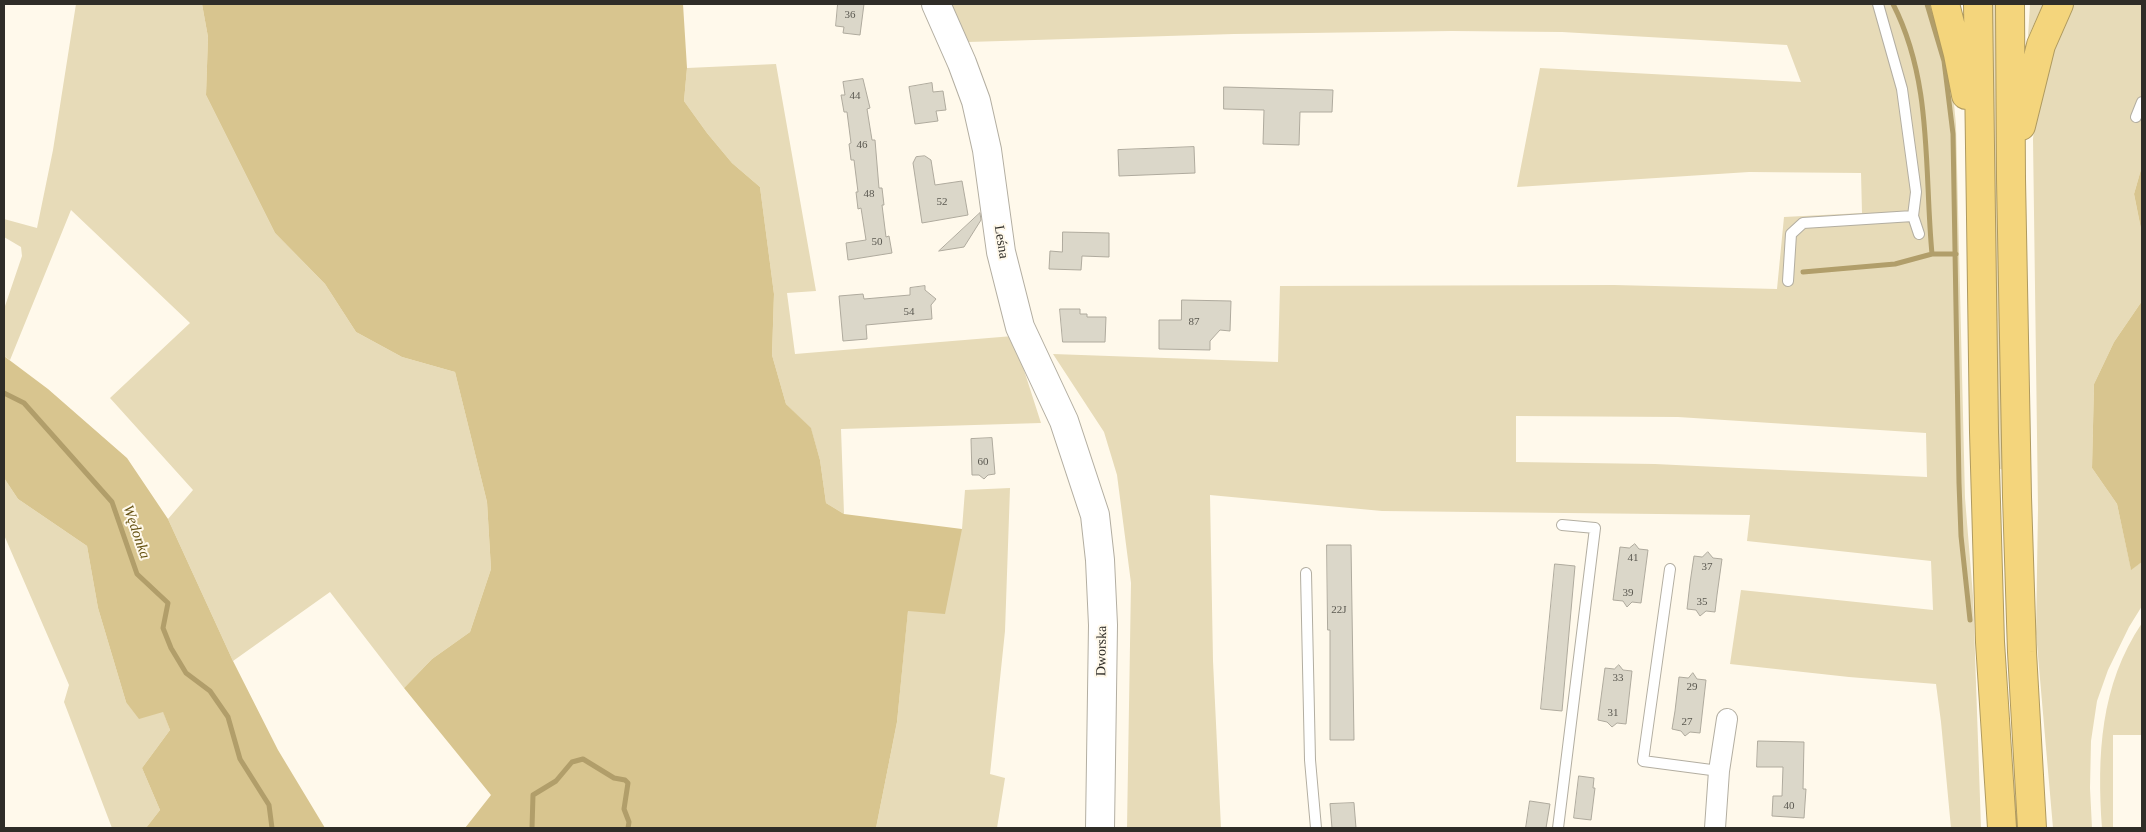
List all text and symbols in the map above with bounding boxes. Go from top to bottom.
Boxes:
house number: 36 [844,8,856,22]
house number: 44 [850,89,860,103]
house number: 46 [856,138,868,152]
house number: 48 [864,187,874,201]
house number: 52 [936,195,948,209]
street label: Leśna [990,224,1012,260]
house number: 50 [872,235,882,249]
house number: 54 [904,305,914,319]
house number: 87 [1188,315,1200,329]
house number: 60 [978,455,988,469]
water label: Wędonka [118,503,154,561]
house number: 41 [1628,551,1639,565]
house number: 37 [1701,560,1712,574]
house number: 39 [1622,586,1634,600]
house number: 35 [1696,595,1708,609]
house number: 22J [1331,603,1347,617]
street label: Dworska [1093,626,1111,676]
house number: 33 [1612,671,1624,685]
house number: 29 [1686,680,1698,694]
house number: 31 [1608,706,1619,720]
house number: 27 [1681,715,1692,729]
house number: 40 [1784,799,1795,813]

